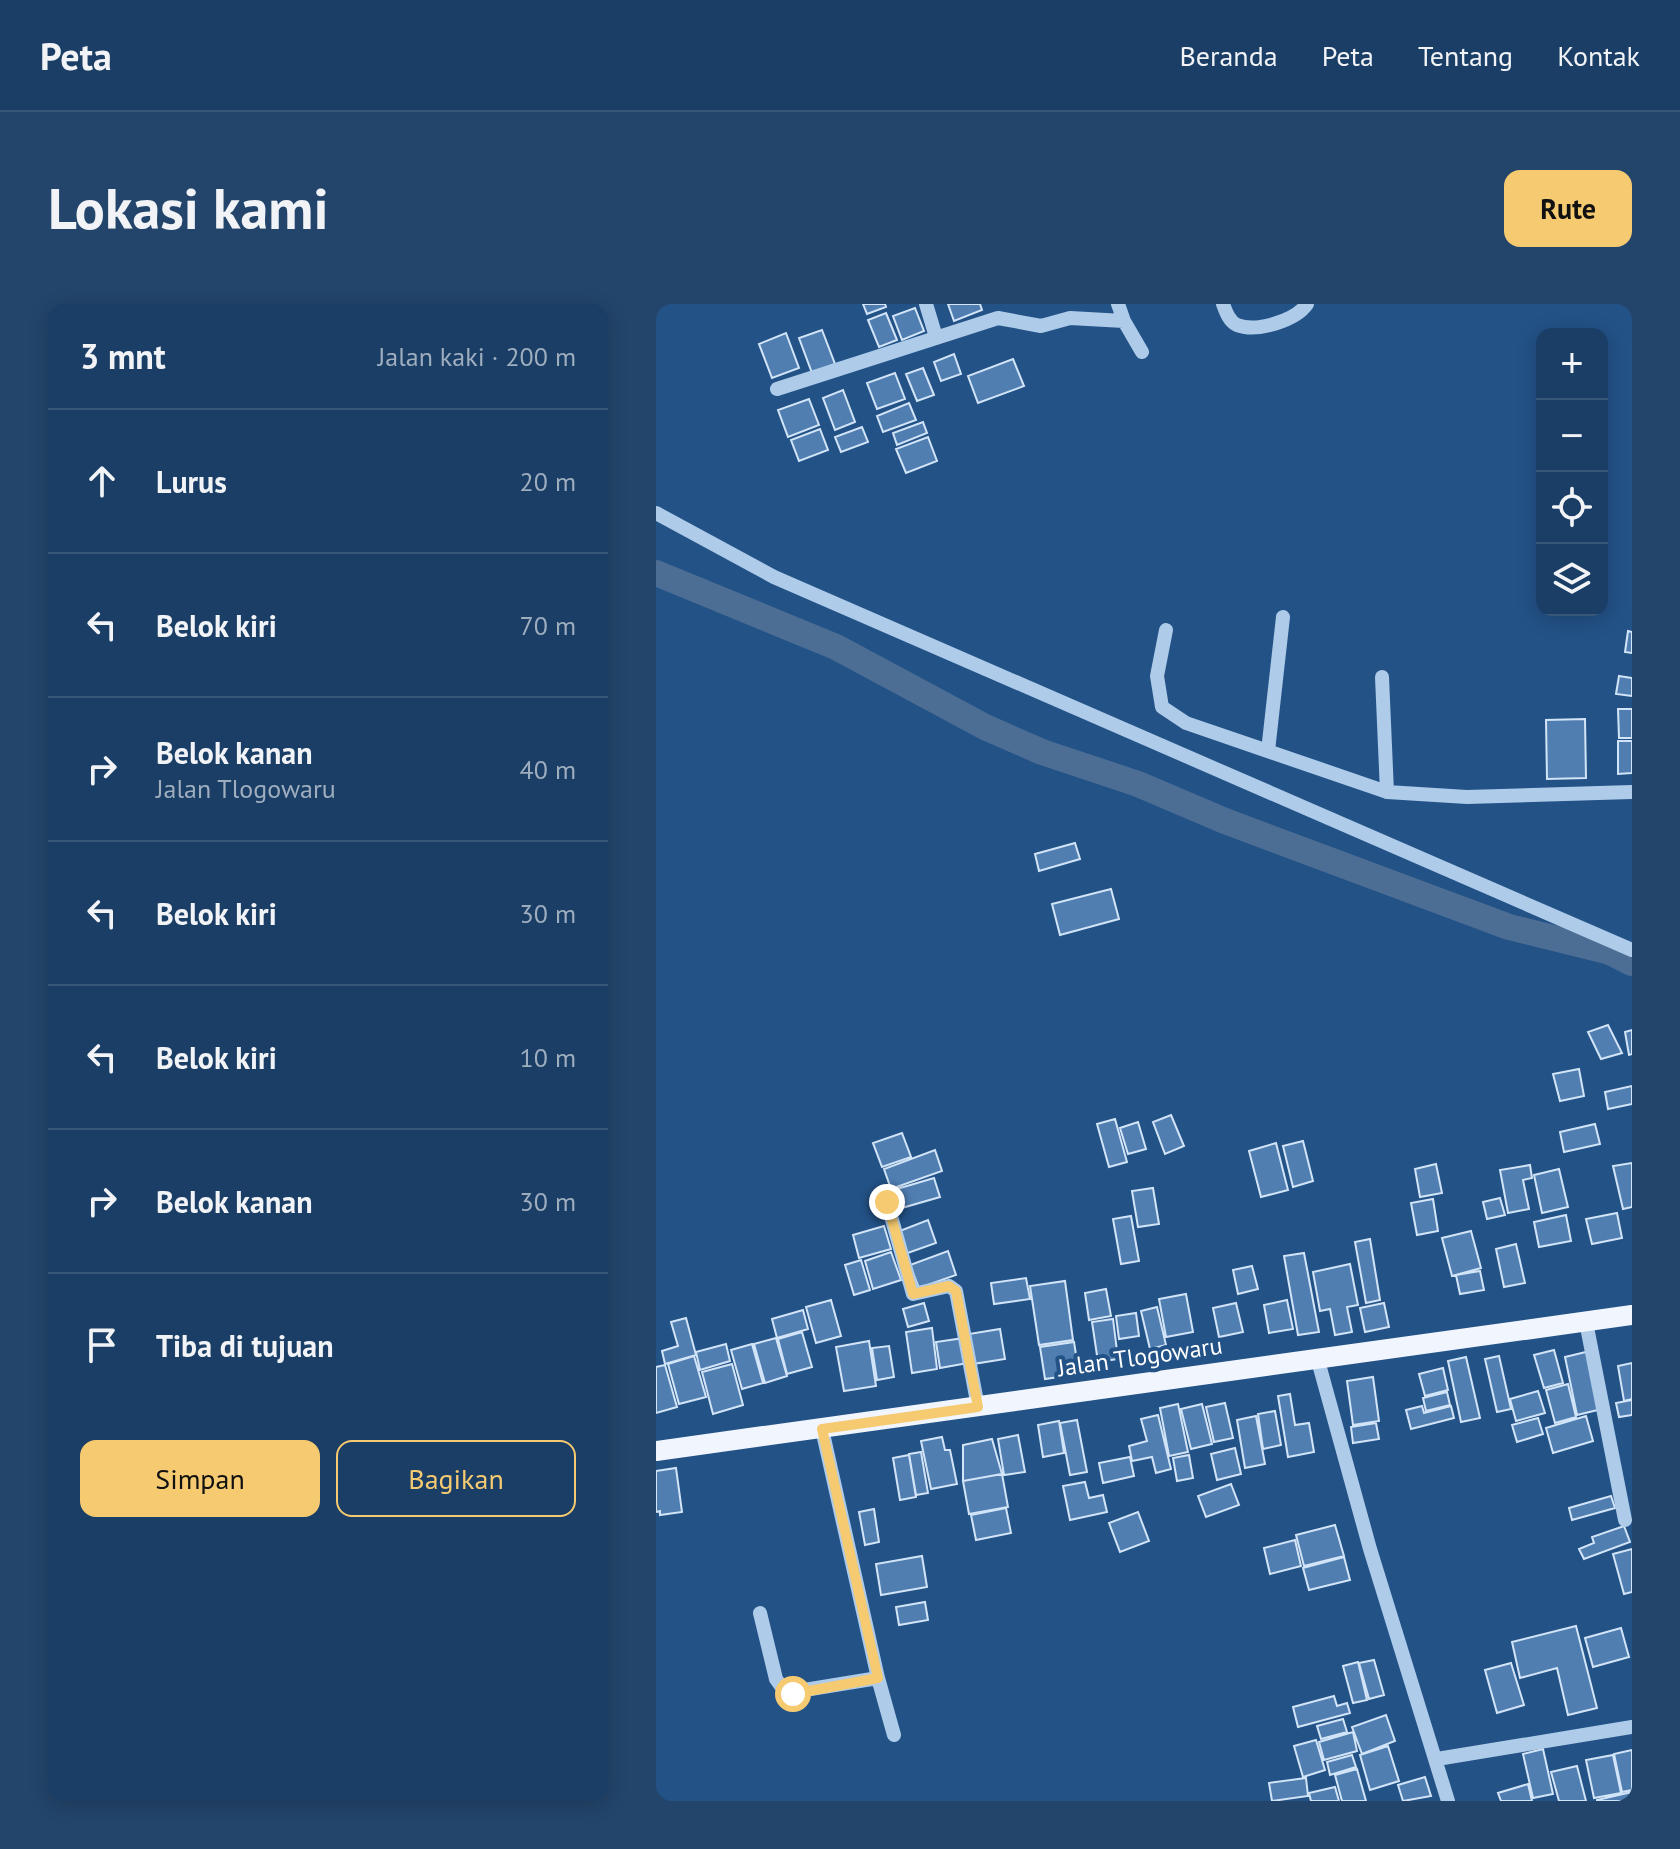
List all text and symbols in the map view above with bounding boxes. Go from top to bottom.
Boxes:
text: Peta [40,31,112,80]
text: Beranda [1179,37,1278,74]
text: Peta [1322,37,1374,74]
text: Tentang [1418,37,1513,74]
text: Kontak [1557,37,1640,74]
button: Rute [1504,170,1632,247]
text: Lokasi kami [48,172,328,244]
map controls [1536,328,1608,616]
button: + [1536,328,1608,400]
text: 3 mnt [80,334,166,378]
text: Jalan kaki · 200 m [378,340,576,373]
button: − [1536,400,1608,472]
icon: ahead [80,459,124,503]
text: Lurus [156,462,227,501]
text: 20 m [520,465,576,498]
button: locate [1536,472,1608,544]
button: layers [1536,544,1608,616]
icon: left [80,603,124,647]
text: Belok kiri [156,606,277,645]
text: 70 m [520,609,576,642]
text: Belok kanan [156,733,313,772]
icon: right [80,747,124,791]
text: 40 m [520,753,576,786]
text: Jalan Tlogowaru [156,772,336,805]
icon: left [80,891,124,935]
text: Belok kiri [156,894,277,933]
text: 30 m [520,897,576,930]
icon: left [80,1035,124,1079]
text: Belok kiri [156,1038,277,1077]
text: 10 m [520,1041,576,1074]
icon: right [80,1179,124,1223]
text: Belok kanan [156,1182,313,1221]
route end [869,1184,905,1220]
text: 30 m [520,1185,576,1218]
icon: arrive [80,1323,124,1367]
text: Tiba di tujuan [156,1326,334,1365]
street label: Jalan Tlogowaru [1055,1330,1224,1384]
button: Simpan [80,1440,320,1517]
button: Bagikan [336,1440,576,1517]
route start [775,1676,811,1712]

